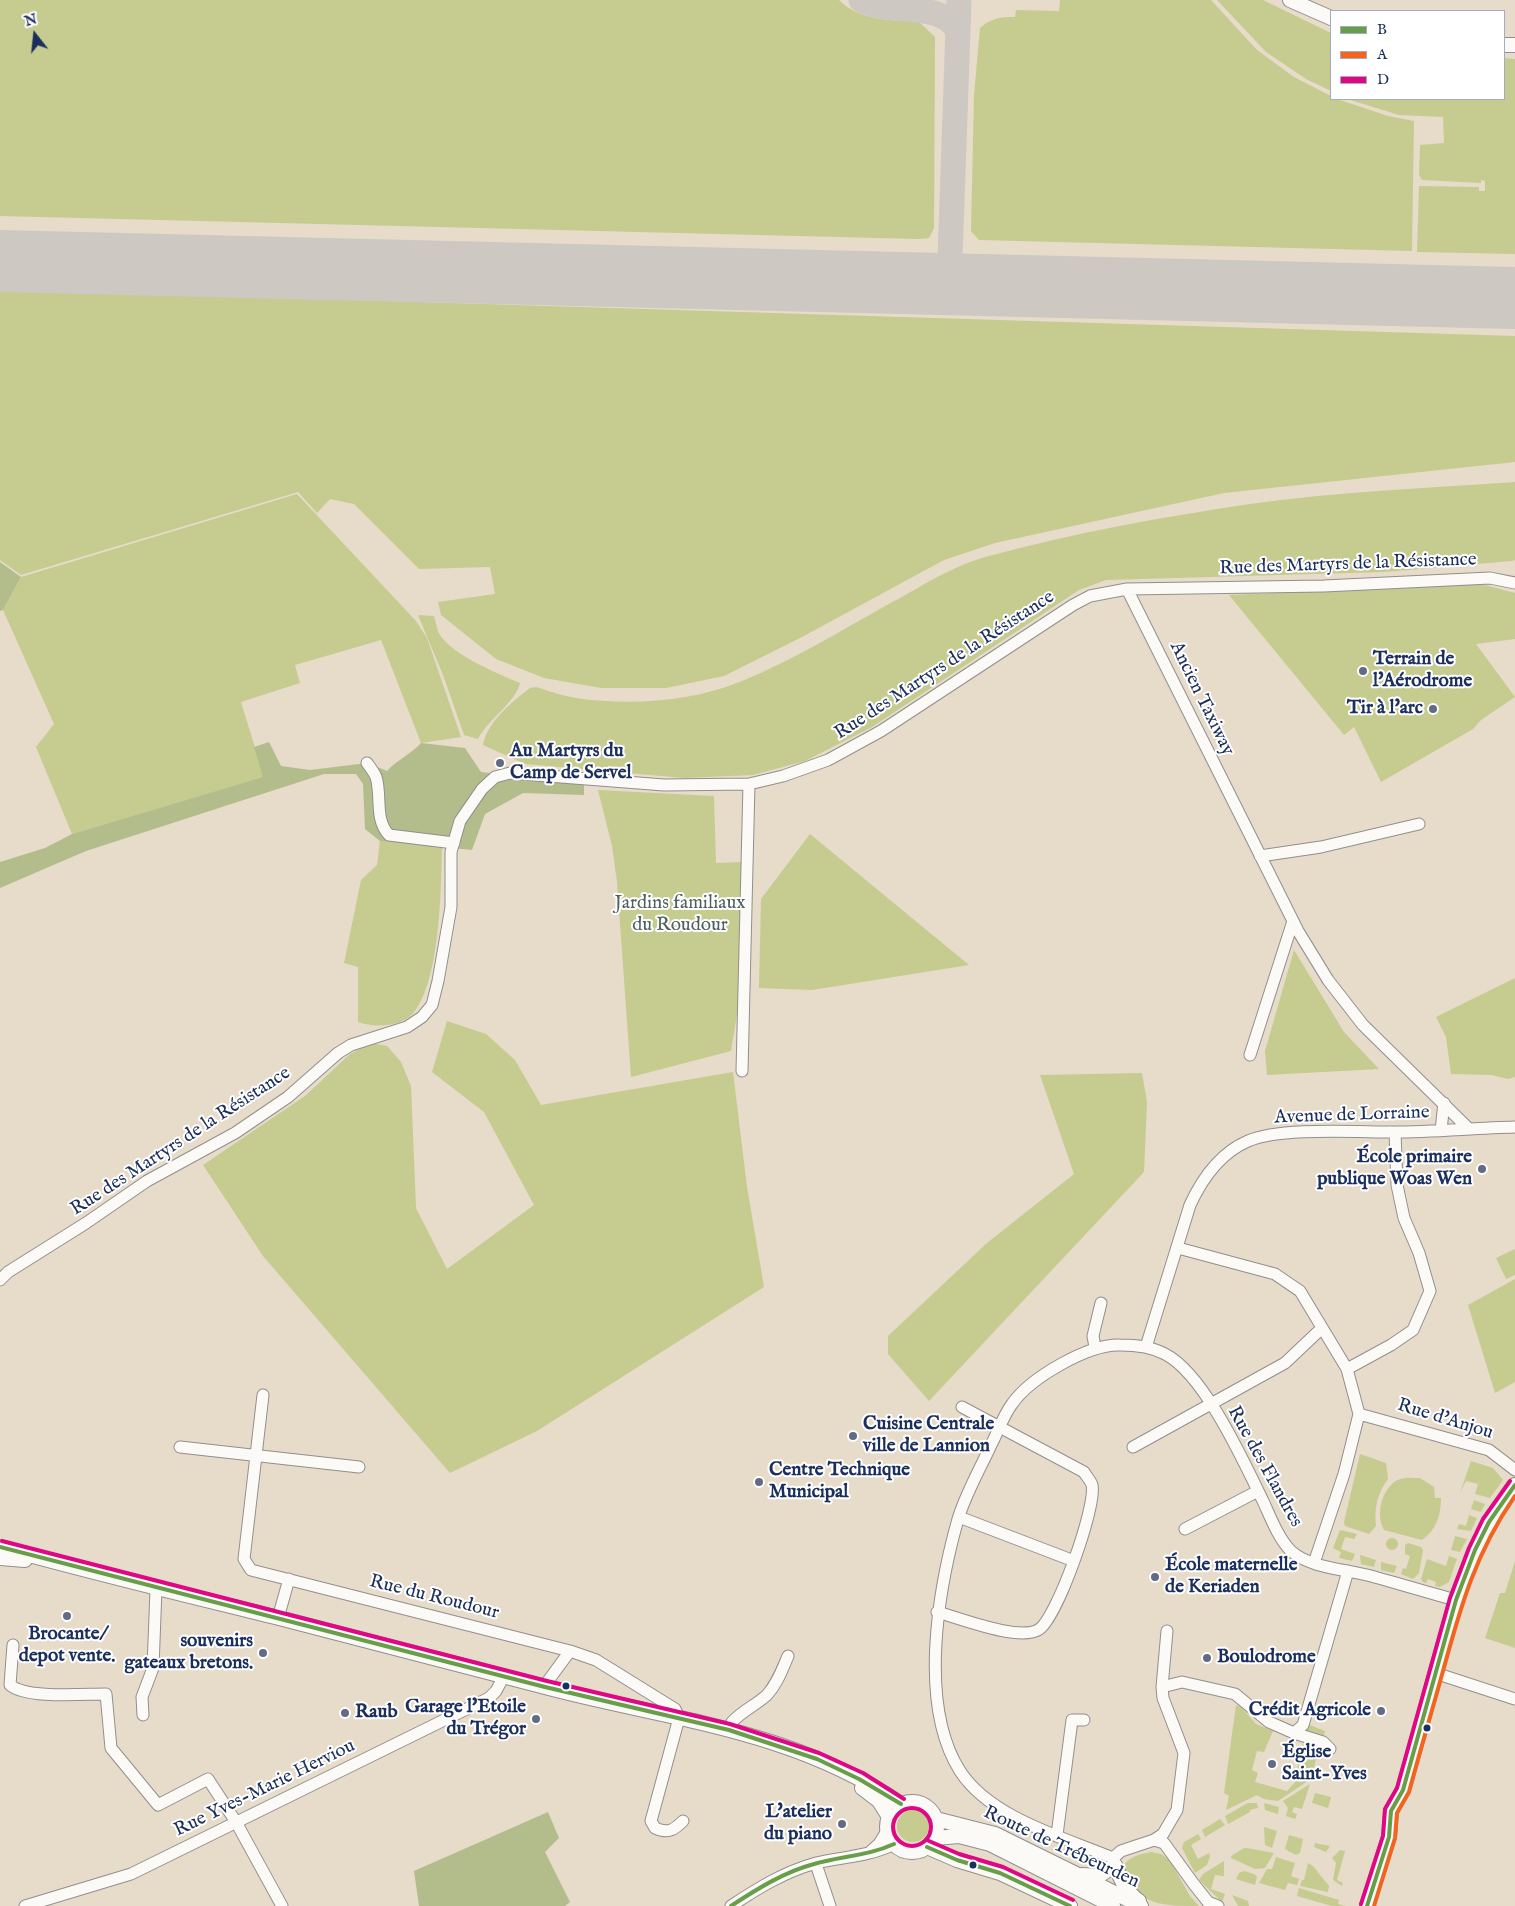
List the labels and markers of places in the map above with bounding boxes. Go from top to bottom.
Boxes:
place label: Terrain de l'Aérodrome [1373,649,1472,693]
marker: Terrain de l'Aérodrome [1357,665,1369,677]
place label: Tir à l'arc [1347,698,1423,720]
marker: Tir à l'arc [1427,703,1439,715]
place label: Au Martyrs du Camp de Servel [510,741,632,785]
marker: Au Martyrs du Camp de Servel [494,757,506,769]
place label: École primaire publique Woas Wen [1317,1147,1472,1191]
marker: École primaire publique Woas Wen [1476,1163,1488,1175]
place label: Cuisine Centrale ville de Lannion [863,1414,994,1458]
marker: Cuisine Centrale ville de Lannion [847,1430,859,1442]
place label: Centre Technique Municipal [769,1460,910,1504]
marker: Centre Technique Municipal [753,1476,765,1488]
place label: École maternelle de Keriaden [1165,1555,1297,1599]
marker: École maternelle de Keriaden [1149,1571,1161,1583]
marker: Brocante/ depot vente. [61,1610,73,1622]
place label: Brocante/ depot vente. [19,1624,115,1668]
place label: souvenirs gateaux bretons. [124,1631,253,1675]
marker: souvenirs gateaux bretons. [257,1647,269,1659]
place label: Boulodrome [1217,1647,1316,1669]
marker: Boulodrome [1201,1652,1213,1664]
unlabelled marker [561,1681,571,1691]
place label: Garage l'Etoile du Trégor [405,1697,526,1741]
place label: Crédit Agricole [1249,1700,1371,1722]
place label: Raub [355,1702,398,1724]
marker: Crédit Agricole [1375,1705,1387,1717]
marker: Raub [339,1707,351,1719]
marker: Garage l'Etoile du Trégor [530,1713,542,1725]
unlabelled marker [1422,1723,1432,1733]
place label: Église Saint-Yves [1282,1742,1367,1786]
marker: Église Saint-Yves [1266,1758,1278,1770]
place label: L'atelier du piano [764,1802,832,1846]
marker: L'atelier du piano [836,1818,848,1830]
unlabelled marker [968,1860,978,1870]

